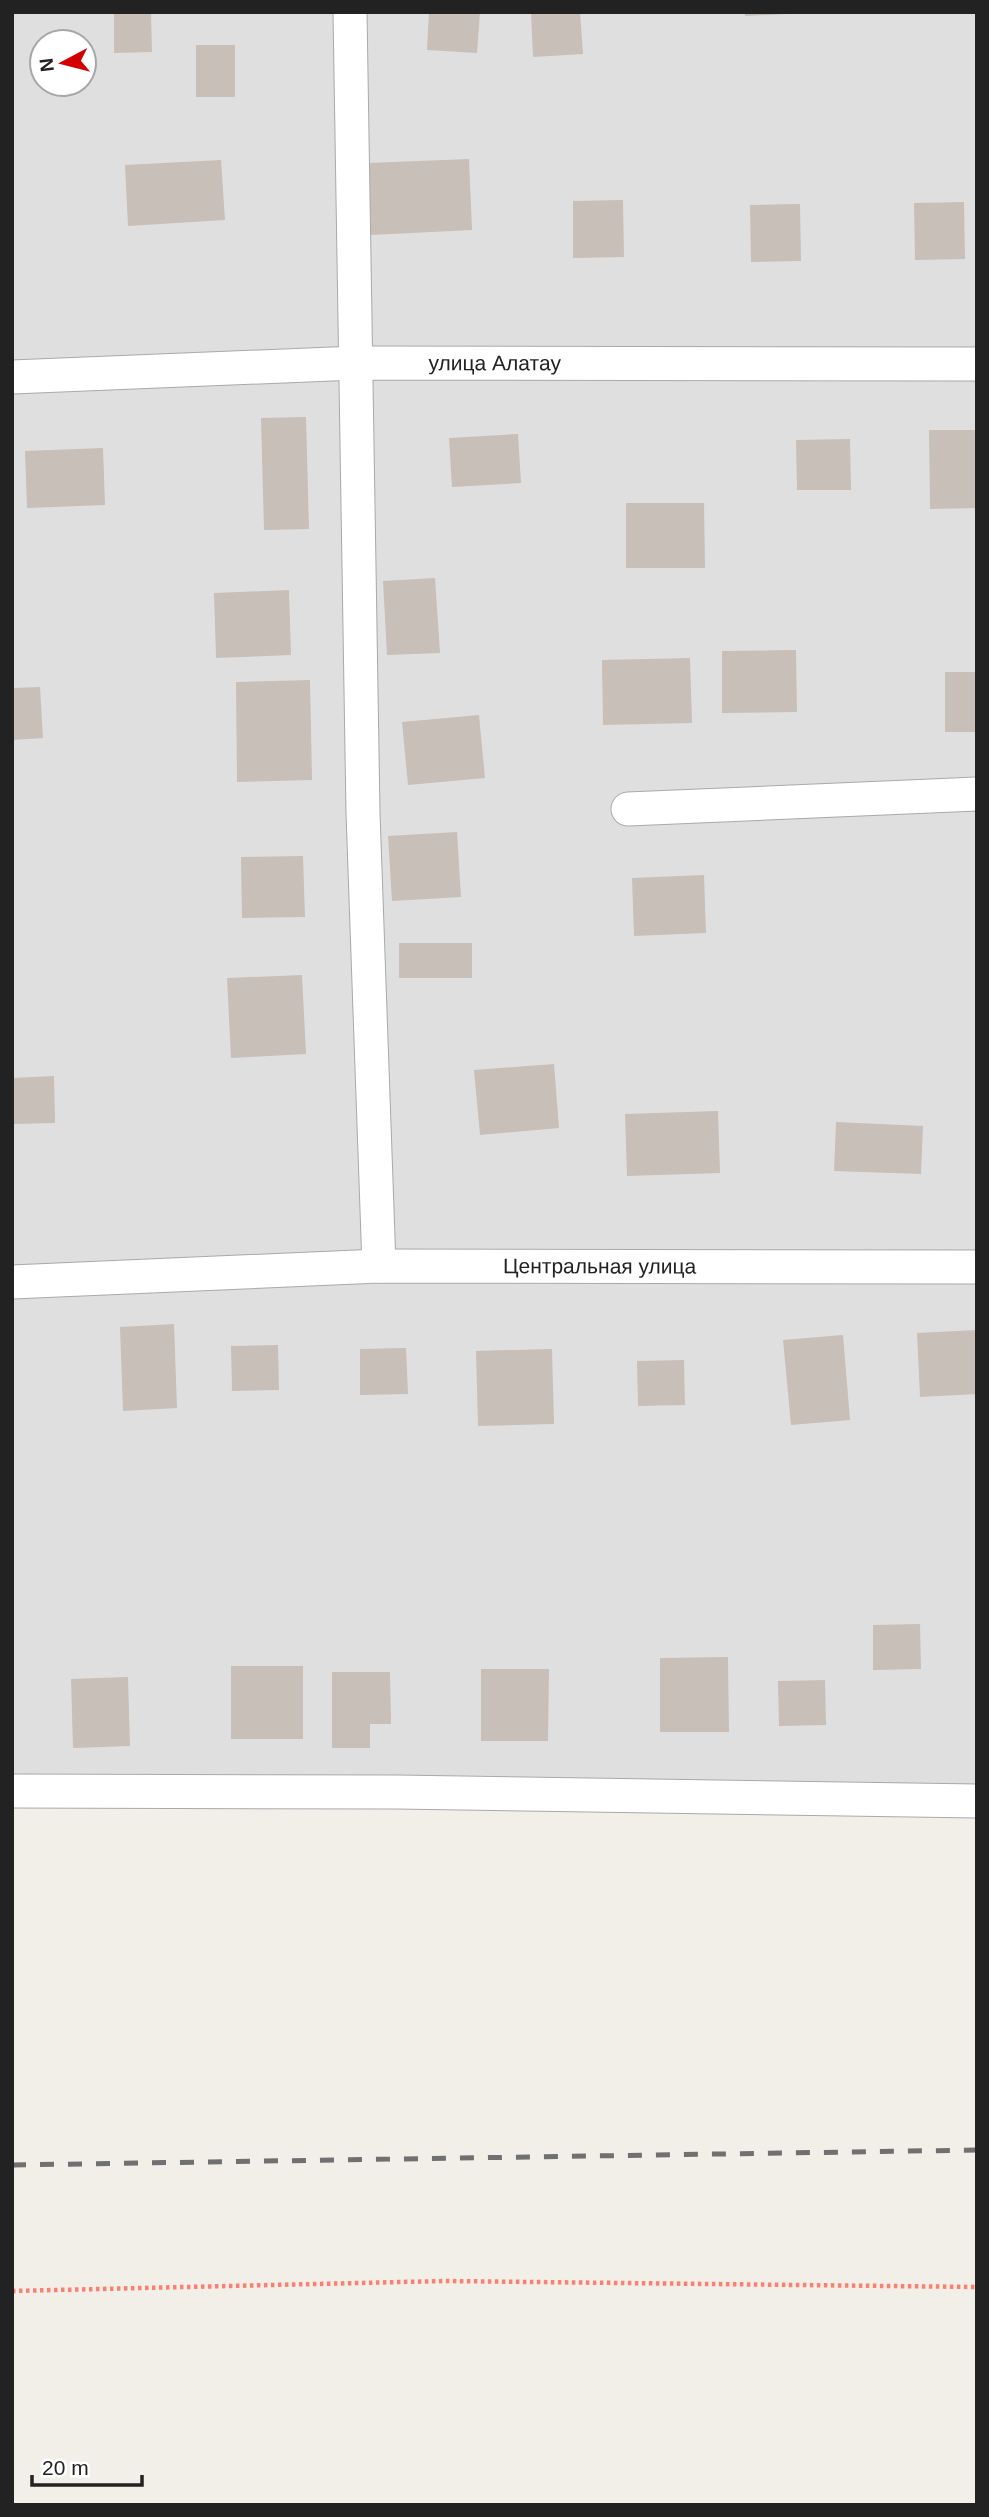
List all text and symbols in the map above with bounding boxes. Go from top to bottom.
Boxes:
north arrow [28,28,98,98]
text: N [35,57,58,73]
street label: улица Алатау [428,351,561,374]
street label: Центральная улица [503,1254,697,1278]
scale bar [32,2444,142,2488]
text: 20 m [42,2456,89,2479]

